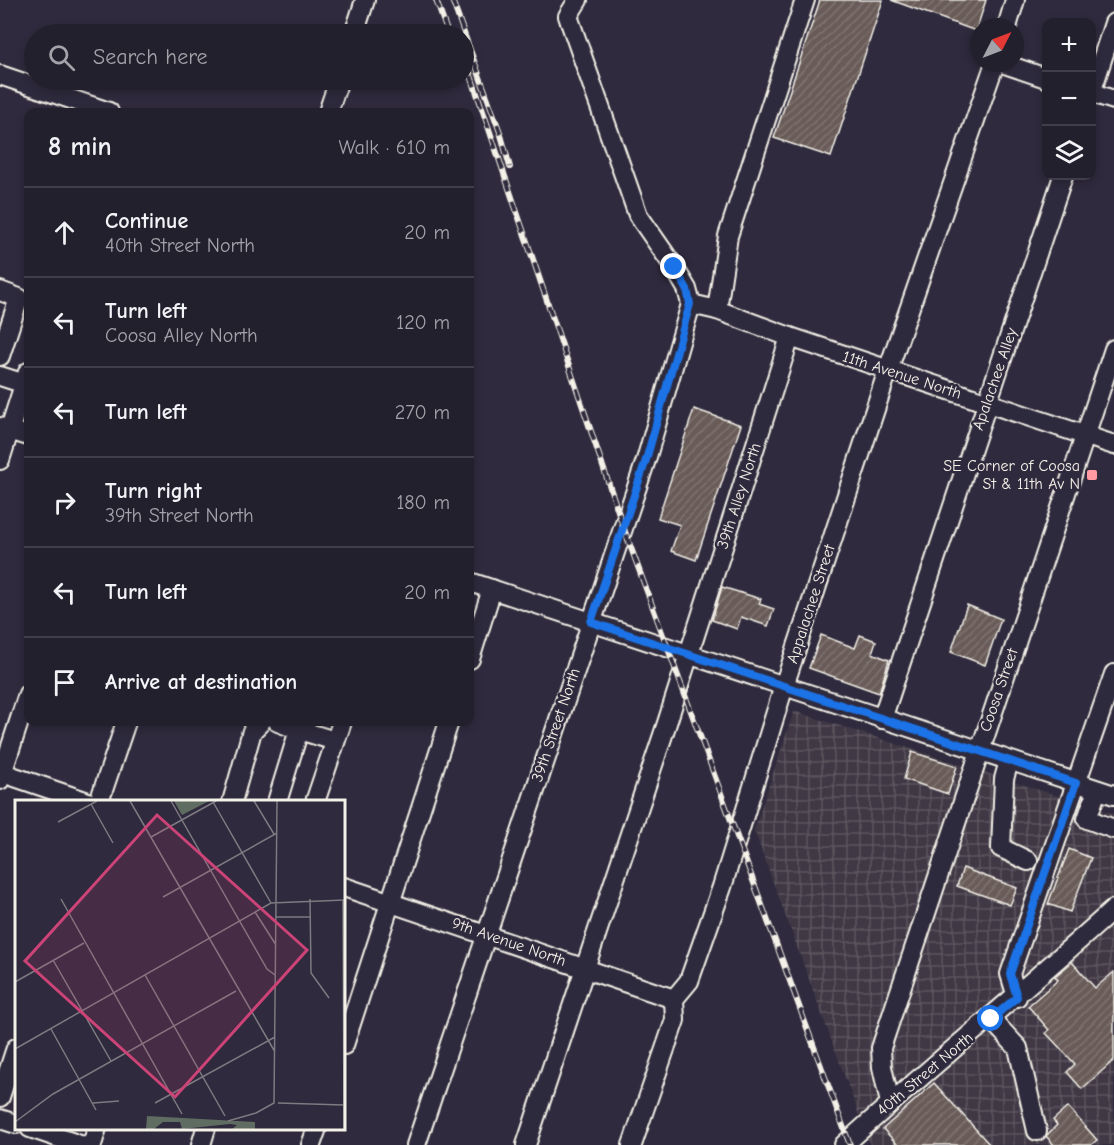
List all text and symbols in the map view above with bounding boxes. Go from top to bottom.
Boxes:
north arrow [970,18,1024,72]
map controls [1042,18,1096,180]
button: + [1042,18,1096,72]
search box [24,24,474,90]
icon: search [45,41,78,74]
text: Search here [93,44,208,70]
button: − [1042,72,1096,126]
button: layers [1042,126,1096,180]
text: 8 min [48,132,112,162]
text: Walk · 610 m [339,136,450,159]
text: Continue [105,208,188,234]
icon: ahead [48,216,81,249]
text: 20 m [404,221,450,244]
text: 40th Street North [105,234,255,257]
route end [660,253,686,279]
text: Turn left [105,298,187,324]
icon: left [48,306,81,339]
text: 120 m [396,311,450,334]
text: Coosa Alley North [105,324,258,347]
street label: Apalachee Alley [969,325,1021,432]
street label: 11th Avenue North [840,347,964,403]
icon: left [48,396,81,429]
text: Turn left [105,399,187,425]
text: 270 m [395,401,450,424]
street label: 39th Alley North [713,441,765,551]
place label: SE Corner of Coosa St & 11th Av N [943,457,1080,493]
marker: SE Corner of Coosa St & 11th Av N [1085,468,1099,482]
text: Turn right [105,478,202,504]
icon: right [48,486,81,519]
text: 180 m [396,491,450,514]
text: 39th Street North [105,504,254,527]
street label: Appalachee Street [783,542,839,666]
icon: left [48,576,81,609]
text: Turn left [105,579,187,605]
text: 20 m [404,581,450,604]
street label: Coosa Street [976,646,1022,734]
icon: arrive [48,666,81,699]
street label: 39th Street North [528,666,584,784]
text: Arrive at destination [105,669,297,695]
inset map [15,800,345,1130]
street label: 9th Avenue North [450,914,568,970]
route start [977,1005,1003,1031]
street label: 40th Street North [873,1029,977,1119]

